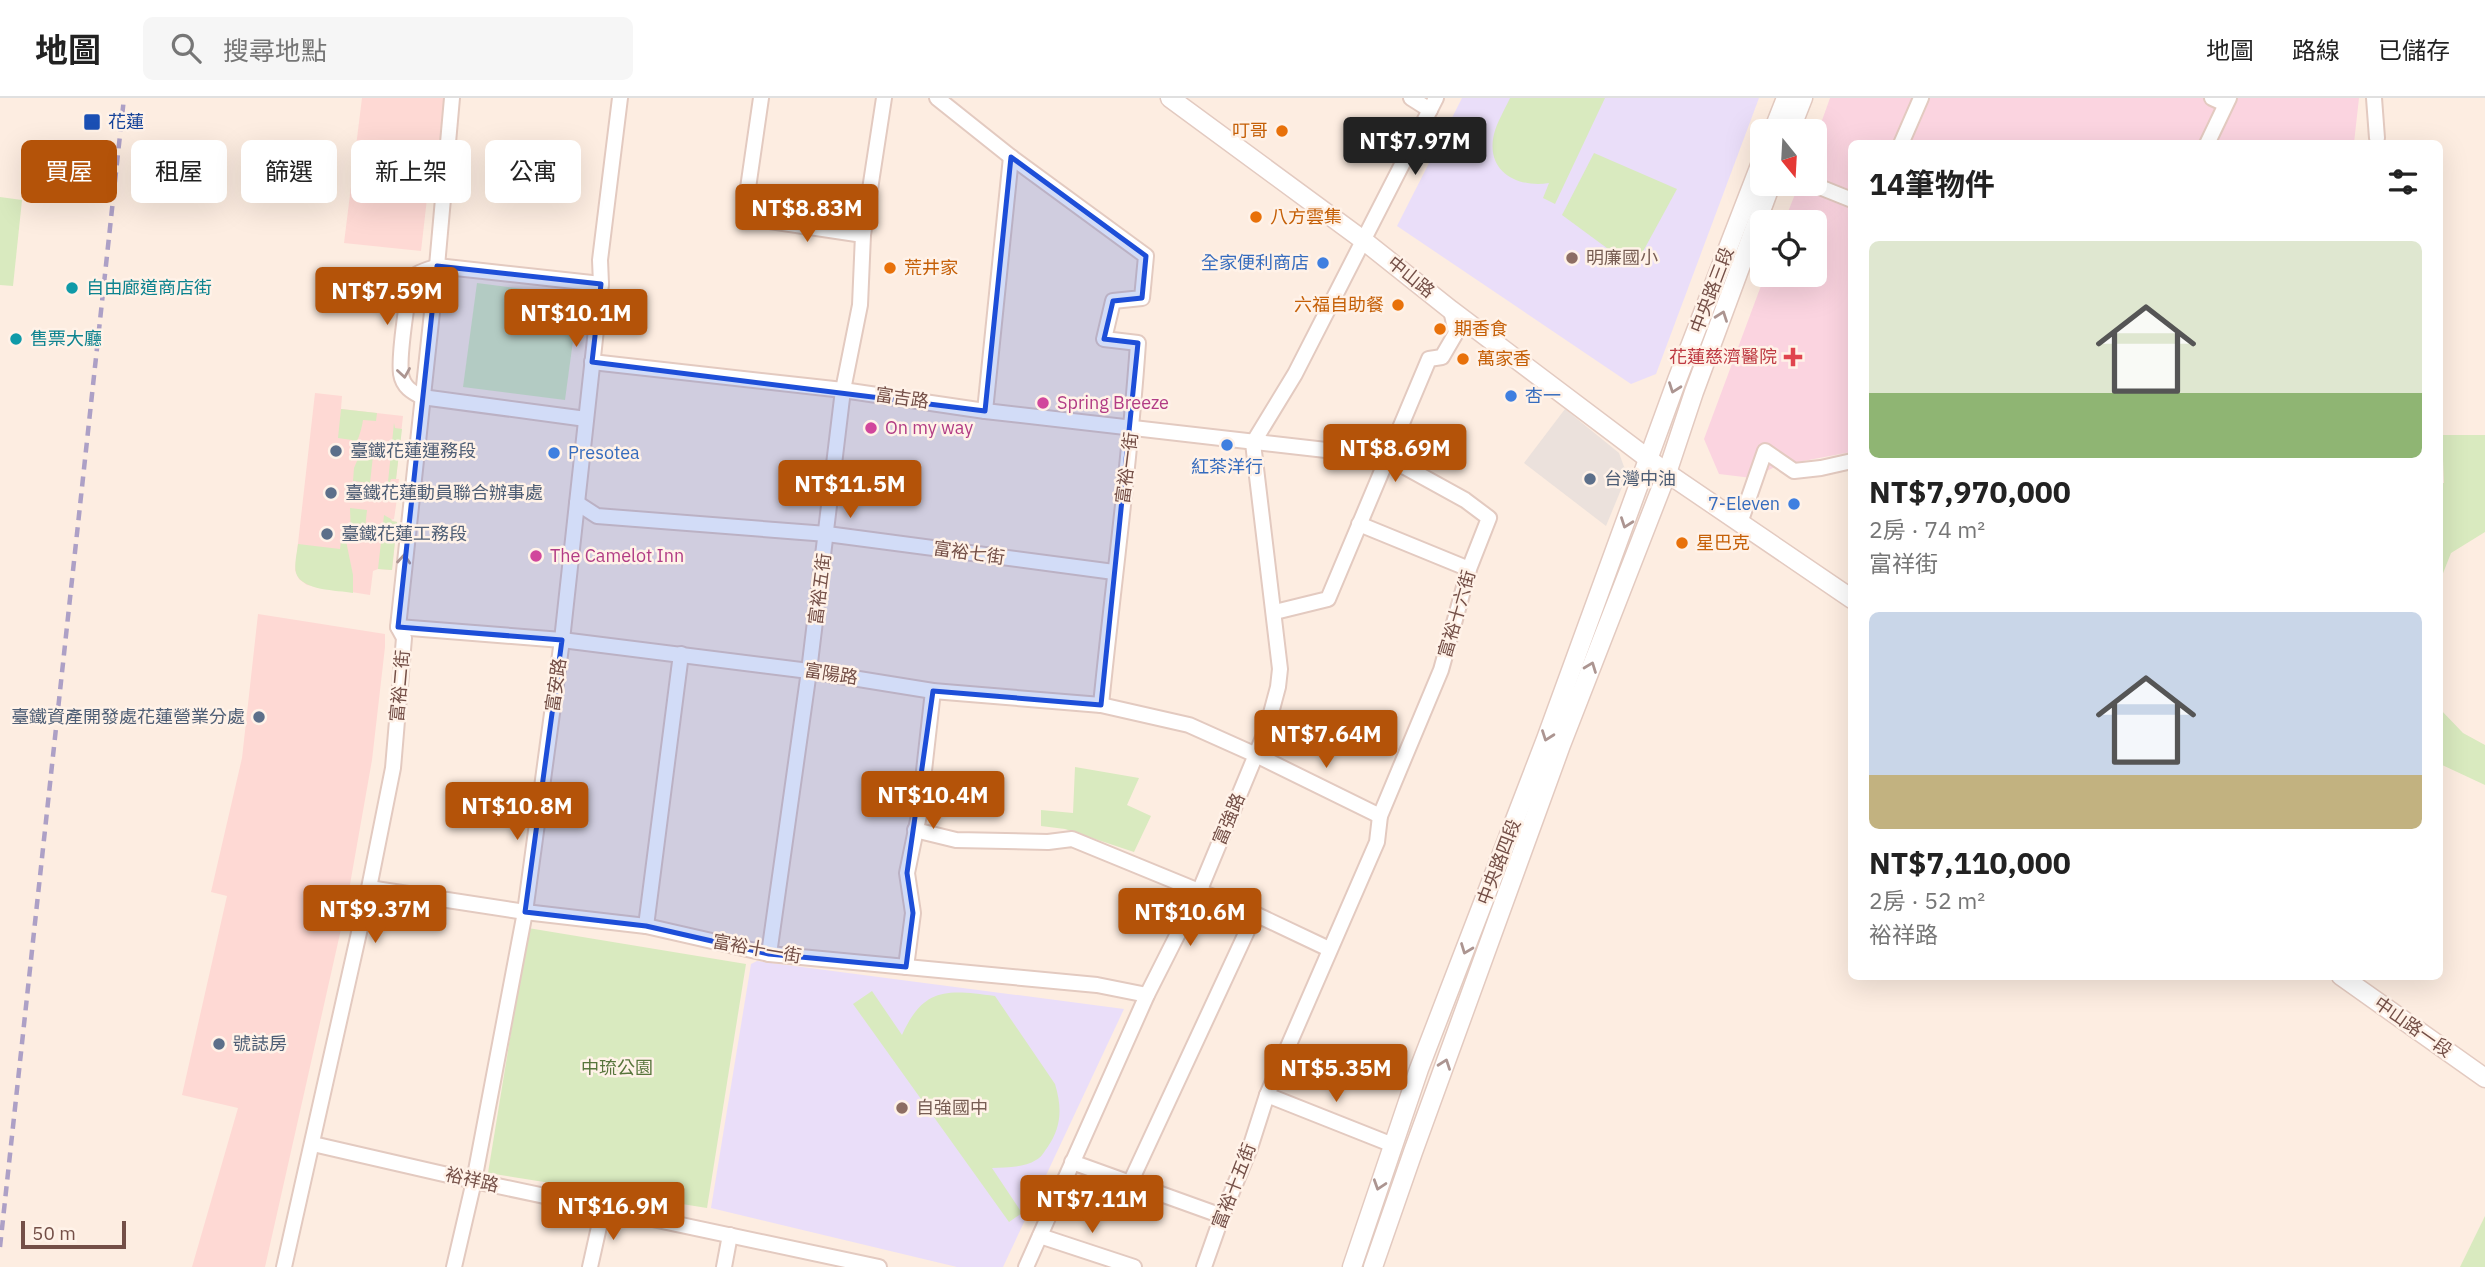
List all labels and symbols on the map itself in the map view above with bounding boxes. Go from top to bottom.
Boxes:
place label: 花蓮 [108,110,144,133]
marker: 花蓮 [82,112,102,132]
pin: NT$7.97M [1343,118,1487,177]
place label: 叮哥 [1232,119,1268,142]
north arrow [1750,119,1827,196]
marker: 叮哥 [1274,123,1290,139]
pin: NT$8.83M [735,184,879,244]
place label: 八方雲集 [1270,205,1342,228]
marker: 八方雲集 [1248,209,1264,225]
street label: 中央路三段 [1685,244,1738,336]
place label: 明廉國小 [1586,246,1658,269]
marker: 明廉國小 [1564,250,1580,266]
place label: 全家便利商店 [1201,251,1309,274]
street label: 中山路 [1383,251,1440,303]
marker: 全家便利商店 [1315,255,1331,271]
place label: 荒井家 [904,256,958,279]
marker: 荒井家 [882,260,898,276]
pin: NT$7.59M [315,268,459,327]
place label: 自由廊道商店街 [86,276,212,299]
marker: 自由廊道商店街 [64,280,80,296]
pin: NT$10.1M [504,289,648,349]
place label: 六福自助餐 [1294,293,1384,316]
marker: 六福自助餐 [1390,297,1406,313]
one-way arrow [1714,310,1728,322]
place label: 期香食 [1454,317,1508,340]
marker: 期香食 [1432,321,1448,337]
place label: 售票大廳 [30,327,102,350]
marker: 售票大廳 [8,331,24,347]
place label: 花蓮慈濟醫院 [1669,345,1777,368]
place label: 萬家香 [1477,347,1531,370]
marker: 花蓮慈濟醫院 [1783,347,1803,367]
marker: 萬家香 [1455,351,1471,367]
one-way arrow [396,367,411,379]
one-way arrow [1668,381,1682,394]
street label: 富吉路 [874,382,930,413]
place label: 杏一 [1525,384,1561,407]
marker: 杏一 [1503,388,1519,404]
place label: Spring Breeze [1057,391,1169,414]
marker: Spring Breeze [1035,395,1051,411]
place label: On my way [885,416,973,439]
marker: On my way [863,420,879,436]
pin: NT$8.69M [1323,424,1467,484]
street label: 富裕一街 [1111,431,1142,505]
marker: 紅茶洋行 [1219,437,1235,453]
place label: 臺鐵花蓮運務段 [350,439,476,462]
place label: Presotea [568,441,640,464]
marker: 臺鐵花蓮運務段 [328,443,344,459]
marker: Presotea [546,445,562,461]
place label: 紅茶洋行 [1191,455,1263,478]
pin: NT$11.5M [778,460,922,520]
place label: 台灣中油 [1604,467,1676,490]
marker: 台灣中油 [1582,471,1598,487]
place label: 臺鐵花蓮動員聯合辦事處 [345,481,543,504]
marker: 臺鐵花蓮動員聯合辦事處 [323,485,339,501]
place label: 7-Eleven [1708,492,1780,515]
marker: 7-Eleven [1786,496,1802,512]
one-way arrow [1620,516,1634,528]
place label: 臺鐵花蓮工務段 [341,522,467,545]
marker: 臺鐵花蓮工務段 [319,526,335,542]
place label: 星巴克 [1696,531,1750,554]
marker: 星巴克 [1674,535,1690,551]
street label: 富裕七街 [932,536,1006,569]
place label: The Camelot Inn [550,544,684,567]
marker: The Camelot Inn [528,548,544,564]
street label: 富裕五街 [804,552,835,626]
one-way arrow [396,553,411,564]
street label: 富裕十六街 [1433,567,1480,660]
street label: 富裕二街 [385,649,414,723]
street label: 富安路 [540,657,571,713]
street label: 富陽路 [803,658,860,689]
one-way arrow [1583,661,1597,673]
place label: 臺鐵資產開發處花蓮營業分處 [11,705,245,728]
marker: 臺鐵資產開發處花蓮營業分處 [251,709,267,725]
pin: NT$7.64M [1254,710,1398,770]
one-way arrow [1542,730,1556,742]
pin: NT$10.4M [861,772,1005,831]
pin: NT$10.8M [445,782,589,842]
street label: 富強路 [1207,789,1250,848]
street label: 中央路四段 [1472,816,1525,908]
pin: NT$9.37M [303,886,447,945]
pin: NT$10.6M [1118,888,1262,948]
street label: 富裕十一街 [711,929,803,968]
one-way arrow [1460,942,1474,954]
street label: 中山路一段 [2370,991,2457,1062]
place label: 號誌房 [233,1032,287,1055]
marker: 號誌房 [211,1036,227,1052]
pin: NT$5.35M [1264,1044,1408,1104]
park label: 中琉公園 [581,1056,653,1079]
one-way arrow [1437,1058,1451,1071]
place label: 自強國中 [916,1096,988,1119]
marker: 自強國中 [894,1100,910,1116]
street label: 富裕十五街 [1207,1140,1260,1232]
street label: 裕祥路 [443,1162,501,1197]
pin: NT$7.11M [1020,1176,1164,1235]
one-way arrow [1373,1179,1387,1191]
pin: NT$16.9M [541,1182,685,1242]
scale bar [21,1218,126,1250]

